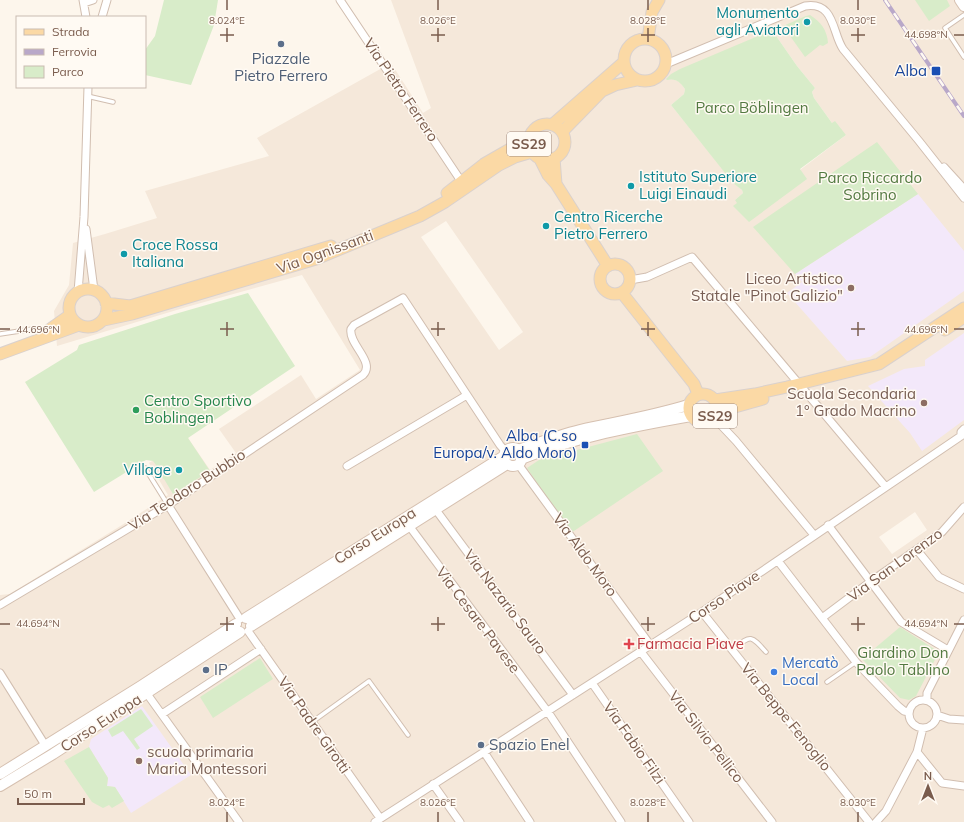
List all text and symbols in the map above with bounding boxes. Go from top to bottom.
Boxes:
place label: Monumento agli Aviatori [716,3,799,39]
text: 8.024°E [209,14,245,27]
text: 8.026°E [420,14,456,27]
text: 8.028°E [630,14,666,27]
text: 8.030°E [840,14,876,27]
legend [16,16,146,88]
marker: Monumento agli Aviatori [802,17,812,27]
text: Strada [52,24,90,39]
text: 44.698°N [904,28,948,41]
street label: Via Pietro Ferrero [360,34,443,145]
marker: Piazzale Pietro Ferrero [276,39,286,49]
text: Ferrovia [52,44,97,59]
place label: Piazzale Pietro Ferrero [234,49,328,85]
place label: Alba [894,61,927,80]
text: Parco [52,64,84,79]
marker: Alba [930,65,942,77]
park label: Parco Böblingen [695,98,809,117]
road number: SS29 [507,132,551,156]
place label: Istituto Superiore Luigi Einaudi [639,167,757,203]
park label: Parco Riccardo Sobrino [818,168,922,204]
marker: Istituto Superiore Luigi Einaudi [626,181,636,191]
place label: Centro Ricerche Pietro Ferrero [554,207,663,243]
marker: Centro Ricerche Pietro Ferrero [541,221,551,231]
street label: Via Ognissanti [274,225,376,278]
place label: Croce Rossa Italiana [132,235,218,271]
marker: Croce Rossa Italiana [119,249,129,259]
place label: Liceo Artistico Statale "Pinot Galizio" [691,269,843,305]
marker: Liceo Artistico Statale "Pinot Galizio" [846,283,856,293]
text: 44.696°N [16,323,60,336]
text: 44.696°N [904,323,948,336]
place label: Scuola Secondaria 1° Grado Macrino [787,384,916,420]
place label: Centro Sportivo Boblingen [144,391,252,427]
marker: Scuola Secondaria 1° Grado Macrino [919,398,929,408]
road number: SS29 [693,404,737,428]
marker: Centro Sportivo Boblingen [131,405,141,415]
place label: Alba (C.so Europa/v. Aldo Moro) [433,426,577,462]
marker: Alba (C.so Europa/v. Aldo Moro) [580,440,590,450]
street label: Via Teodoro Bubbio [125,445,249,535]
place label: Village [124,460,171,479]
marker: Village [174,465,184,475]
street label: Corso Europa [330,503,419,568]
street label: Via Aldo Moro [549,509,622,600]
street label: Via San Lorenzo [843,524,946,606]
street label: Via Nazario Sauro [460,546,551,658]
street label: Via Cesare Pavese [432,563,525,677]
street label: Corso Piave [684,566,763,627]
text: 44.694°N [16,617,60,630]
text: 44.694°N [904,617,948,630]
place label: Farmacia Piave [637,634,744,653]
marker: Farmacia Piave [624,639,634,649]
park label: Giardino Don Paolo Tablino [856,643,950,679]
place label: Mercatò Local [782,653,838,689]
street label: Via Beppe Fenoglio [737,659,836,775]
place label: IP [214,660,228,679]
marker: IP [201,665,211,675]
marker: Mercatò Local [769,667,779,677]
street label: Via Padre Girotti [274,673,355,777]
street label: Via Silvio Pellico [665,687,748,787]
street label: Corso Europa [57,689,145,756]
street label: Via Fabio Filzi [599,698,670,788]
place label: Spazio Enel [489,735,570,754]
marker: Spazio Enel [476,740,486,750]
place label: scuola primaria Maria Montessori [147,742,267,778]
marker: scuola primaria Maria Montessori [134,756,144,766]
north arrow [908,766,948,806]
text: N [924,769,932,783]
scale bar [18,780,84,806]
text: 50 m [24,786,52,801]
text: 8.024°E [209,796,245,809]
text: 8.026°E [420,796,456,809]
text: 8.028°E [630,796,666,809]
text: 8.030°E [840,796,876,809]

